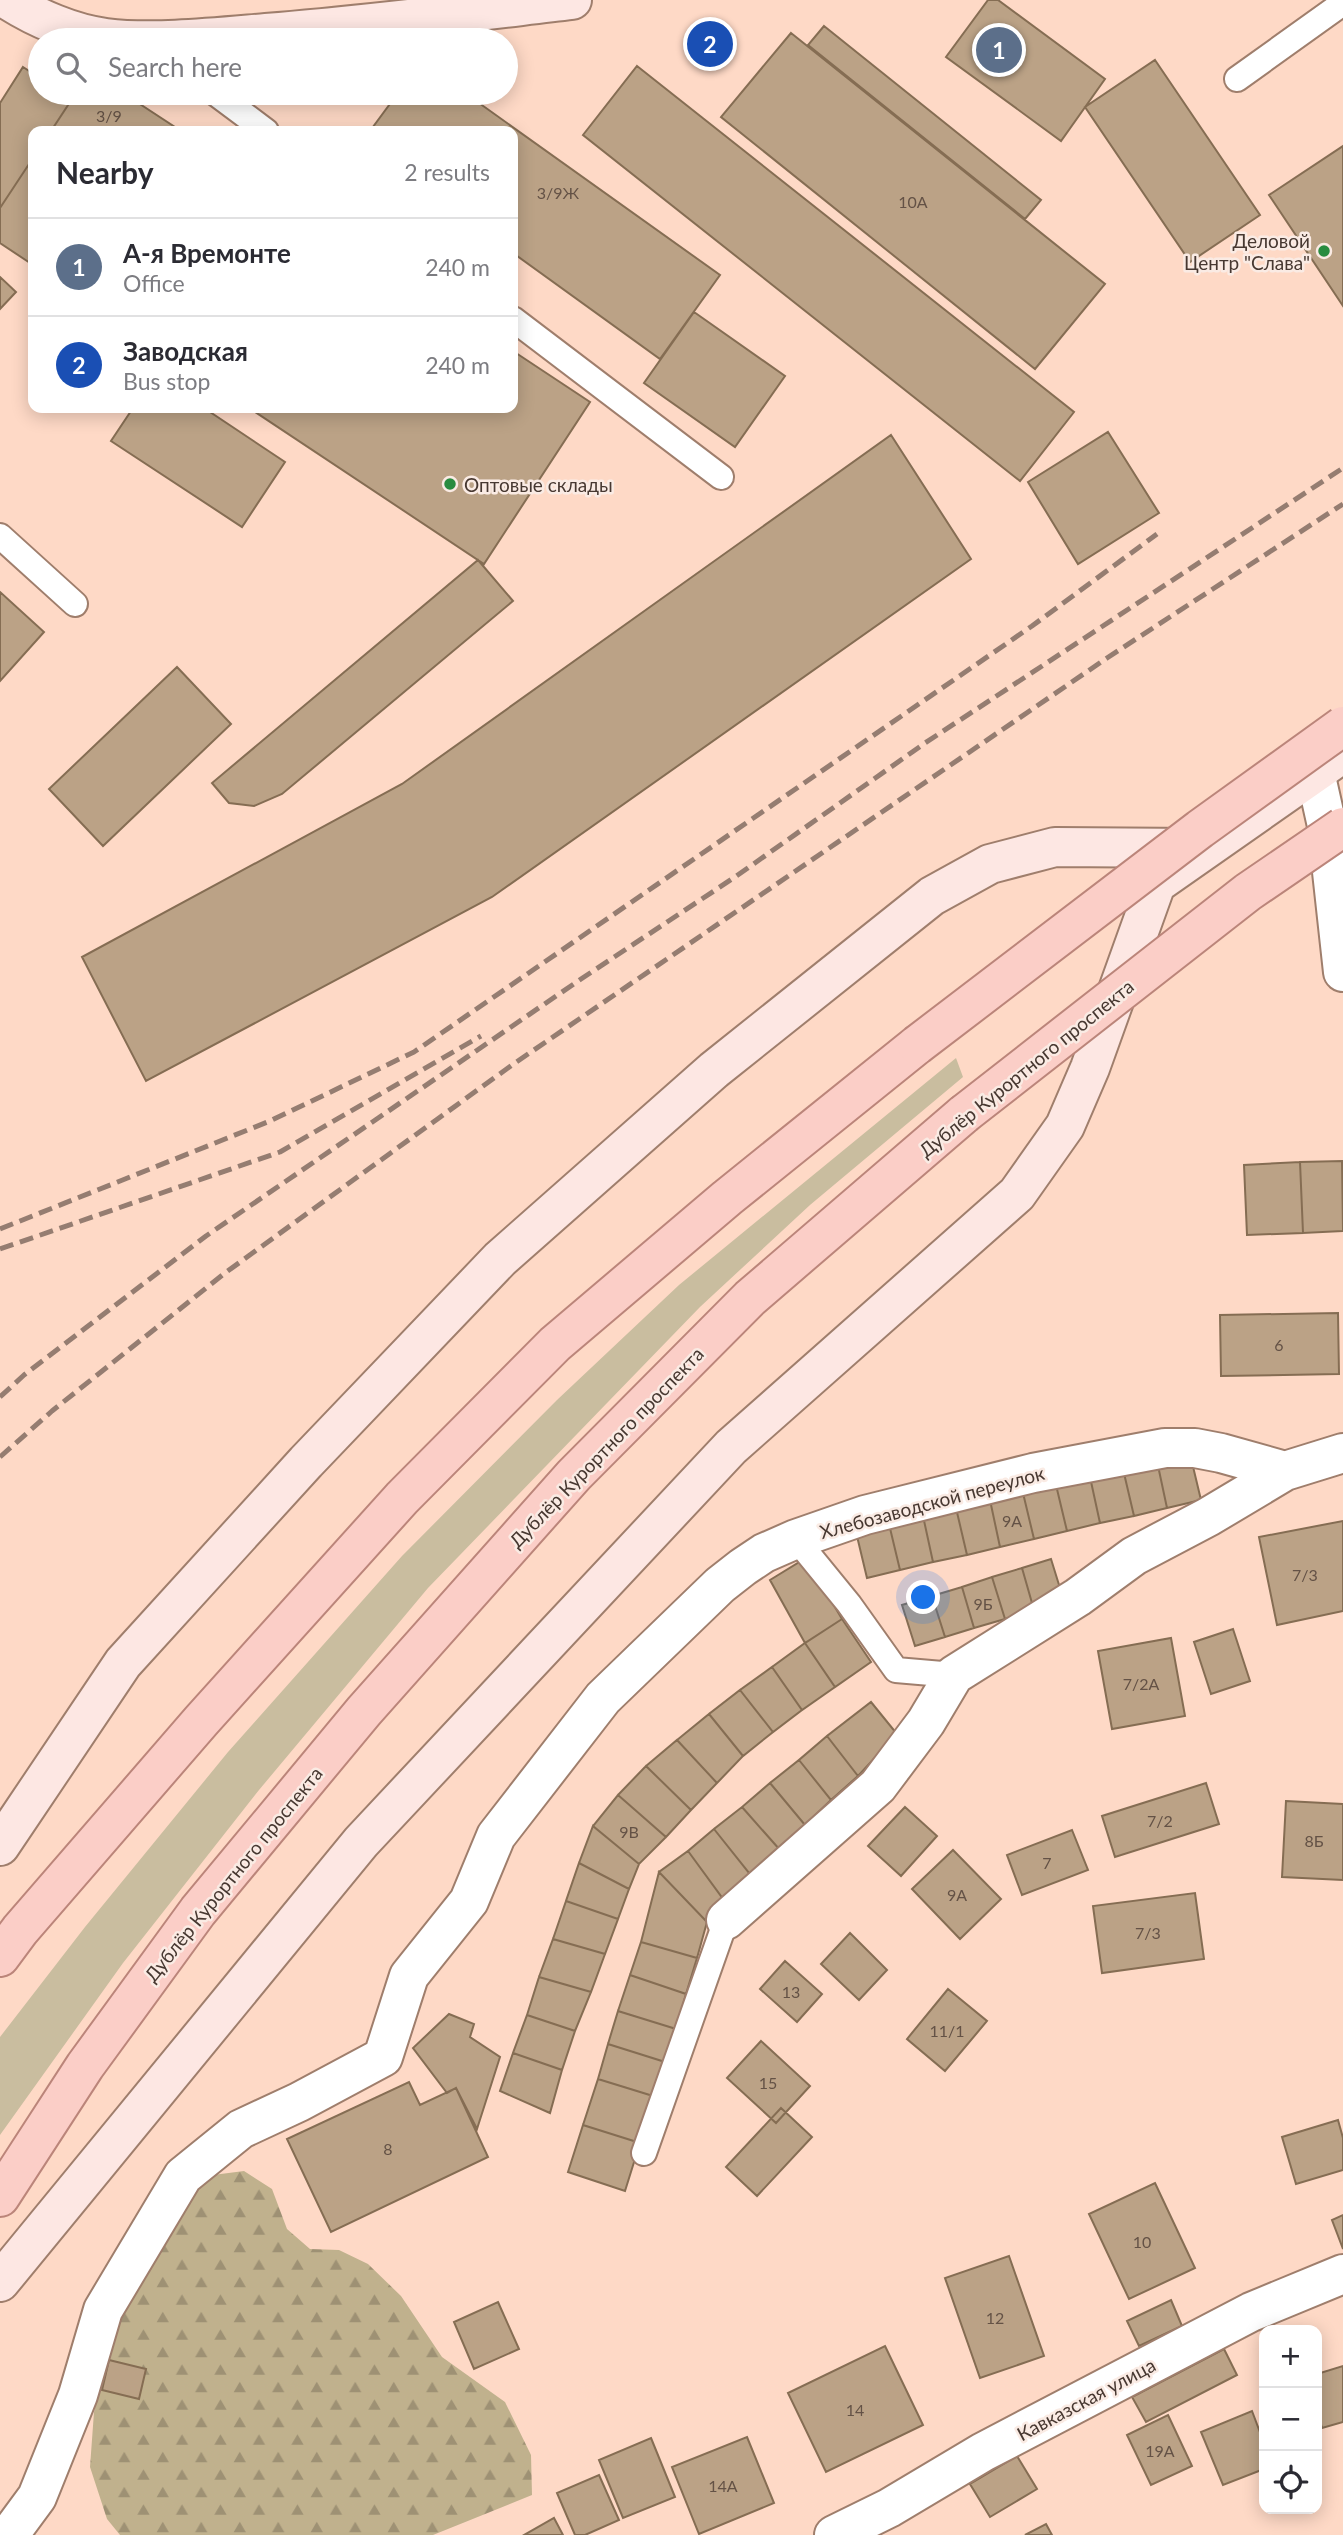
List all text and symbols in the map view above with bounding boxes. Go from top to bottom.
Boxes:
pin: 2 [687,18,733,70]
pin: 1 [976,24,1022,76]
search box [28,28,518,105]
icon: search [52,48,90,86]
text: Search here [108,51,242,83]
house number: 3/9 [96,106,122,125]
text: Nearby [56,154,154,190]
text: 2 results [404,158,490,186]
house number: 3/9Ж [537,183,580,202]
house number: 10А [898,192,928,211]
place label: Деловой Центр "Слава" [1184,229,1310,274]
text: А-я Времонте [123,237,291,269]
marker: Деловой Центр "Слава" [1316,243,1332,259]
text: 1 [72,253,86,281]
text: 240 m [425,253,490,281]
text: Office [123,269,185,297]
text: Заводская [123,335,248,367]
text: 2 [72,351,86,379]
text: 240 m [425,351,490,379]
text: Bus stop [123,367,210,395]
place label: Оптовые склады [464,473,613,496]
marker: Оптовые склады [442,476,458,492]
street label: Дублёр Курортного проспекта [914,974,1138,1162]
house number: 6 [1274,1335,1284,1354]
street label: Дублёр Курортного проспекта [504,1342,708,1552]
street label: Хлебозаводской переулок [817,1461,1047,1543]
house number: 9А [1002,1511,1022,1530]
house number: 7/3 [1292,1565,1318,1584]
your location [906,1580,940,1614]
house number: 9Б [973,1594,993,1613]
house number: 7/2А [1123,1674,1159,1693]
street label: Дублёр Курортного проспекта [139,1762,327,1986]
house number: 7/2 [1147,1811,1173,1830]
house number: 9В [619,1822,639,1841]
house number: 8Б [1304,1831,1324,1850]
house number: 7 [1042,1853,1052,1872]
house number: 9А [947,1885,967,1904]
house number: 7/3 [1135,1923,1161,1942]
house number: 13 [782,1982,800,2001]
house number: 11/1 [929,2021,965,2040]
house number: 15 [759,2073,777,2092]
house number: 8 [383,2139,393,2158]
house number: 10 [1133,2232,1151,2251]
house number: 12 [986,2308,1004,2327]
map controls [1259,2325,1322,2514]
button: + [1259,2325,1322,2388]
street label: Кавказская улица [1013,2353,1159,2445]
button: − [1259,2388,1322,2451]
house number: 14 [846,2400,864,2419]
house number: 19А [1145,2441,1175,2460]
button: locate [1259,2451,1322,2514]
house number: 14А [708,2476,738,2495]

